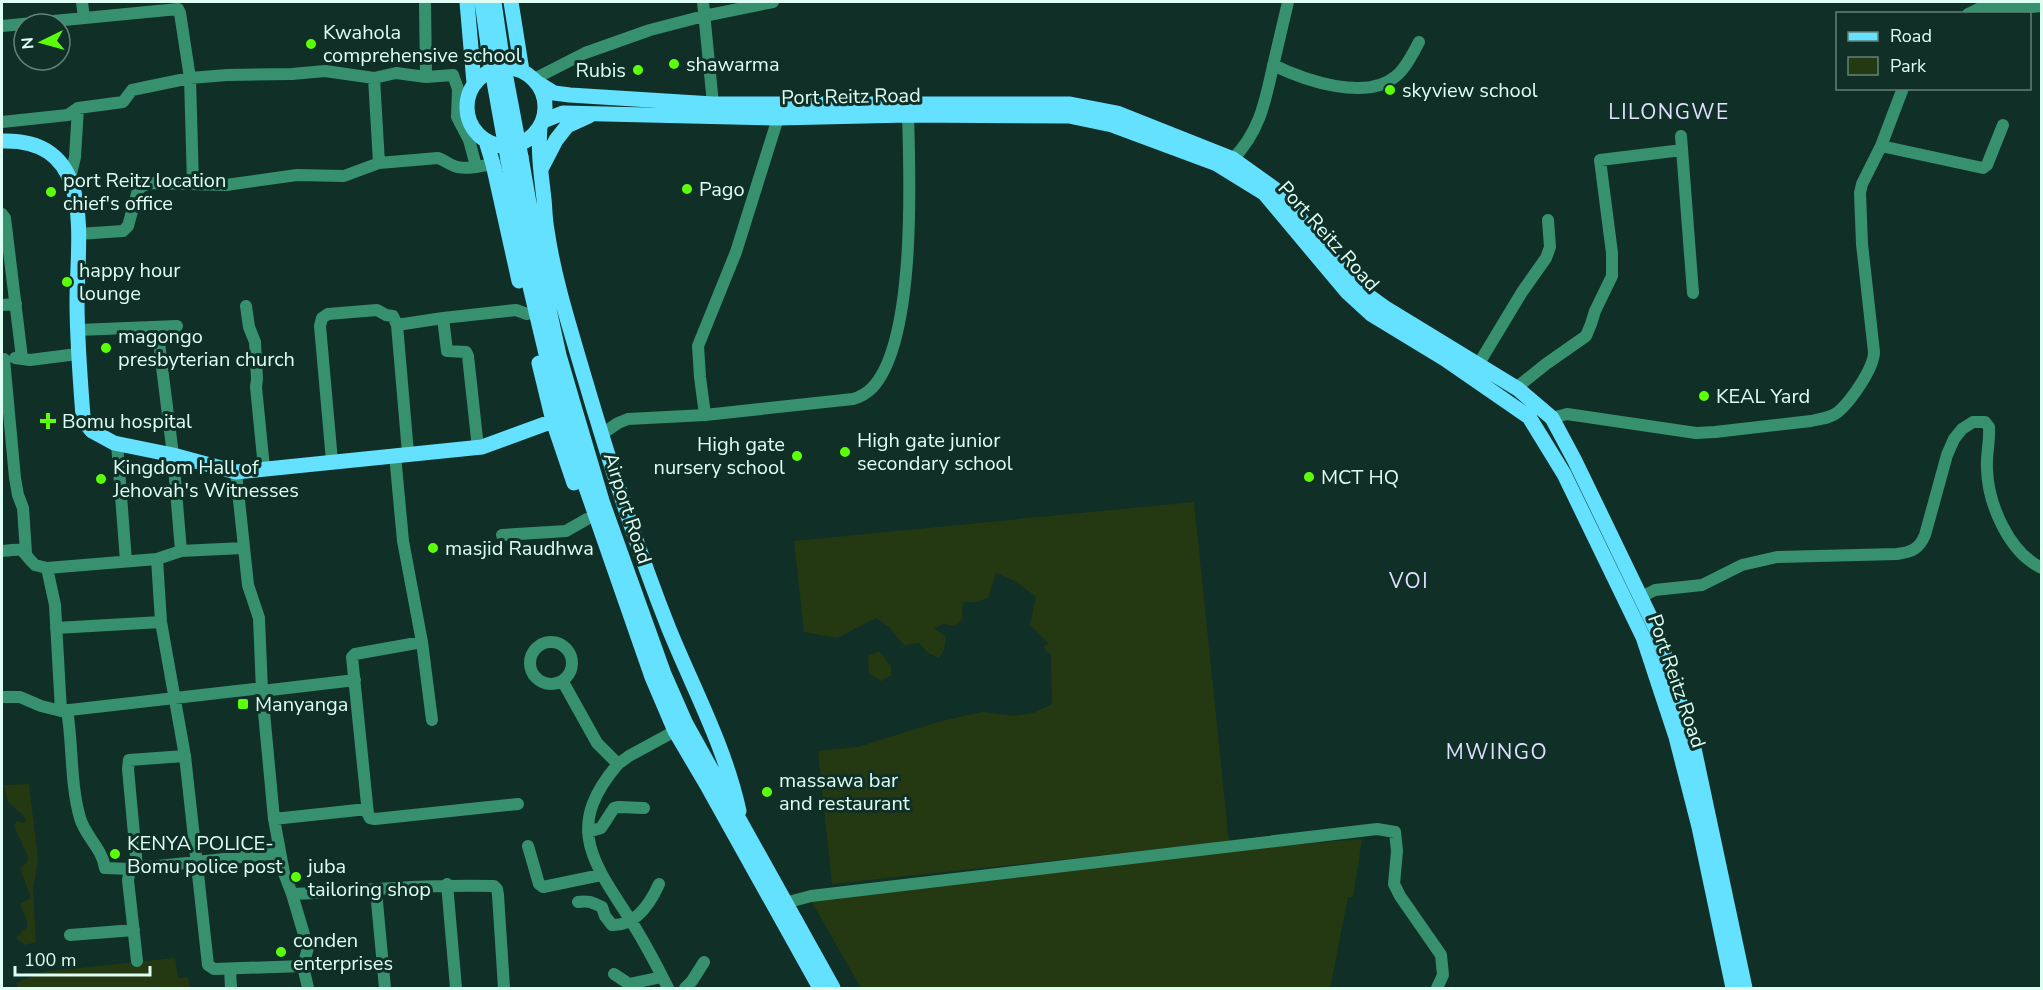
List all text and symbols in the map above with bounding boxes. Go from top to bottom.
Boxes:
north arrow [12,12,72,72]
legend [1836,12,2031,90]
place label: Kwahola comprehensive school [323,19,522,69]
text: Road [1890,24,1932,48]
text: N [17,36,40,50]
marker: Kwahola comprehensive school [304,37,318,51]
place label: shawarma [686,51,780,78]
text: Park [1890,54,1927,78]
place label: Rubis [575,57,626,84]
marker: shawarma [667,57,681,71]
marker: Rubis [631,63,645,77]
place label: skyview school [1402,77,1538,104]
street label: Port Reitz Road [781,82,921,111]
marker: skyview school [1383,83,1397,97]
district label: LILONGWE [1608,98,1730,126]
place label: port Reitz location chief's office [63,167,226,217]
street label: Port Reitz Road [1272,175,1385,297]
place label: Pago [699,176,745,203]
marker: Pago [680,182,694,196]
marker: port Reitz location chief's office [44,185,58,199]
place label: happy hour lounge [79,257,180,307]
marker: happy hour lounge [60,275,74,289]
place label: magongo presbyterian church [118,323,295,373]
marker: magongo presbyterian church [99,341,113,355]
place label: KEAL Yard [1716,383,1810,410]
marker: KEAL Yard [1697,389,1711,403]
place label: Bomu hospital [62,408,192,435]
marker: Bomu hospital [39,412,57,430]
place label: High gate junior secondary school [857,427,1013,477]
place label: High gate nursery school [654,431,785,481]
marker: High gate junior secondary school [838,445,852,459]
street label: Airport Road [597,449,658,567]
marker: High gate nursery school [790,449,804,463]
place label: Kingdom Hall of Jehovah's Witnesses [112,454,299,504]
place label: MCT HQ [1321,464,1399,491]
marker: MCT HQ [1302,470,1316,484]
marker: Kingdom Hall of Jehovah's Witnesses [94,472,108,486]
place label: masjid Raudhwa [445,535,594,562]
marker: masjid Raudhwa [426,541,440,555]
district label: VOI [1388,567,1429,595]
street label: Port Reitz Road [1641,611,1712,752]
place label: Manyanga [255,691,348,718]
marker: Manyanga [236,697,250,711]
district label: MWINGO [1446,738,1548,766]
place label: massawa bar and restaurant [779,767,911,817]
marker: massawa bar and restaurant [760,785,774,799]
place label: KENYA POLICE- Bomu police post [127,830,284,880]
marker: KENYA POLICE- Bomu police post [108,847,122,861]
place label: juba tailoring shop [306,853,431,903]
marker: juba tailoring shop [289,870,303,884]
place label: conden enterprises [293,927,393,977]
scale bar [15,939,150,977]
marker: conden enterprises [274,945,288,959]
text: 100 m [24,948,76,972]

